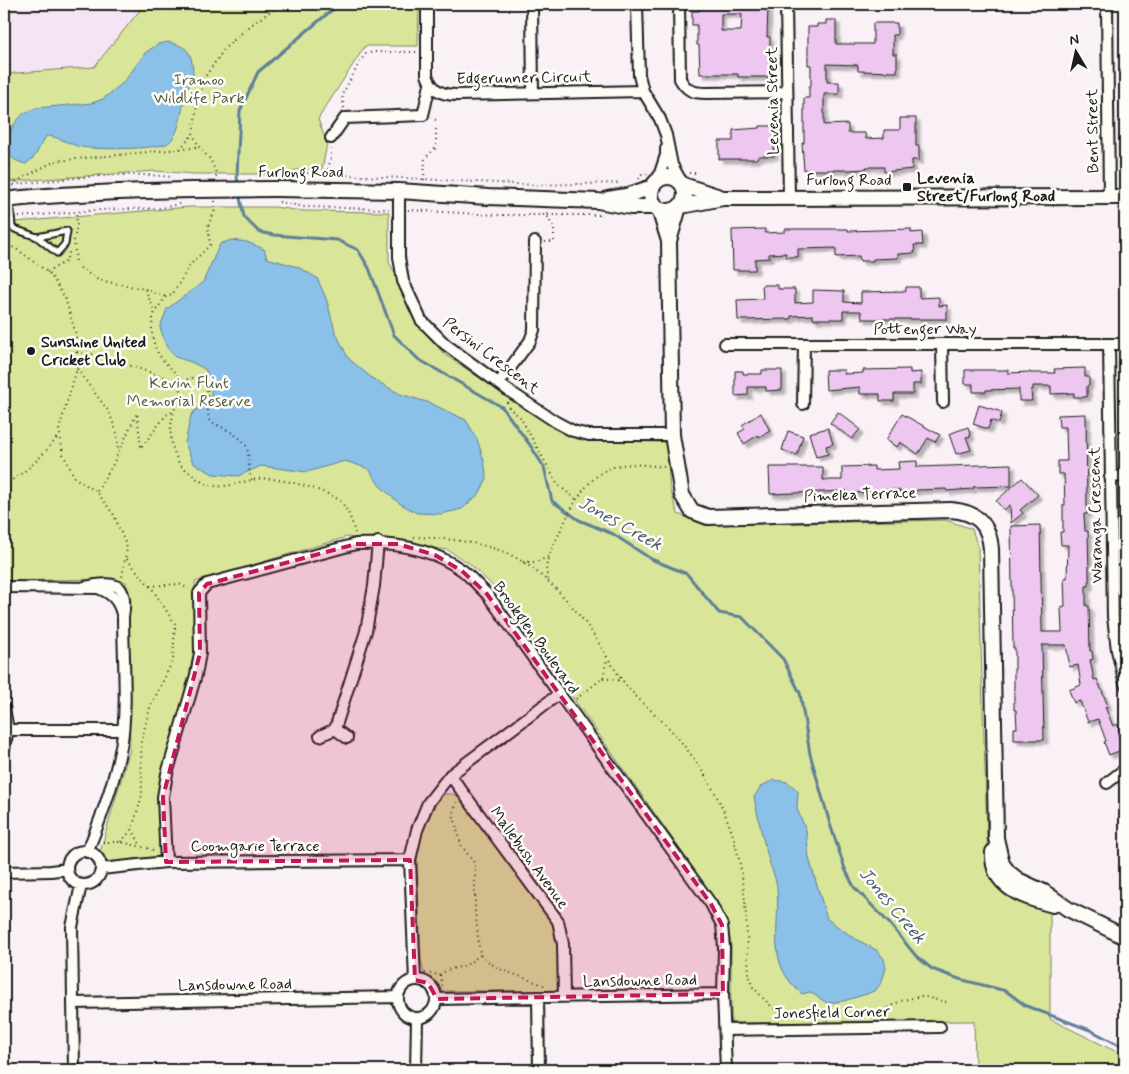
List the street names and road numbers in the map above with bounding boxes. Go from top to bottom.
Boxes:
street label: Levenia Street [762,46,784,155]
street label: Edgerunner Circuit [456,66,592,91]
street label: Bent Street [1082,88,1104,173]
street label: Furlong Road [258,162,344,184]
street label: Furlong Road [806,170,892,192]
street label: Persini Crescent [439,313,544,399]
street label: Pottenger Way [873,319,977,341]
street label: Waranga Crescent [1084,446,1108,584]
street label: Pimelea Terrace [803,483,917,507]
street label: Brookglen Boulevard [487,577,584,699]
street label: Mallebush Avenue [485,803,573,913]
street label: Coomgarie Terrace [190,836,320,858]
street label: Lansdowne Road [583,970,697,992]
street label: Lansdowne Road [178,974,292,996]
street label: Jonesfield Corner [774,1001,891,1025]

